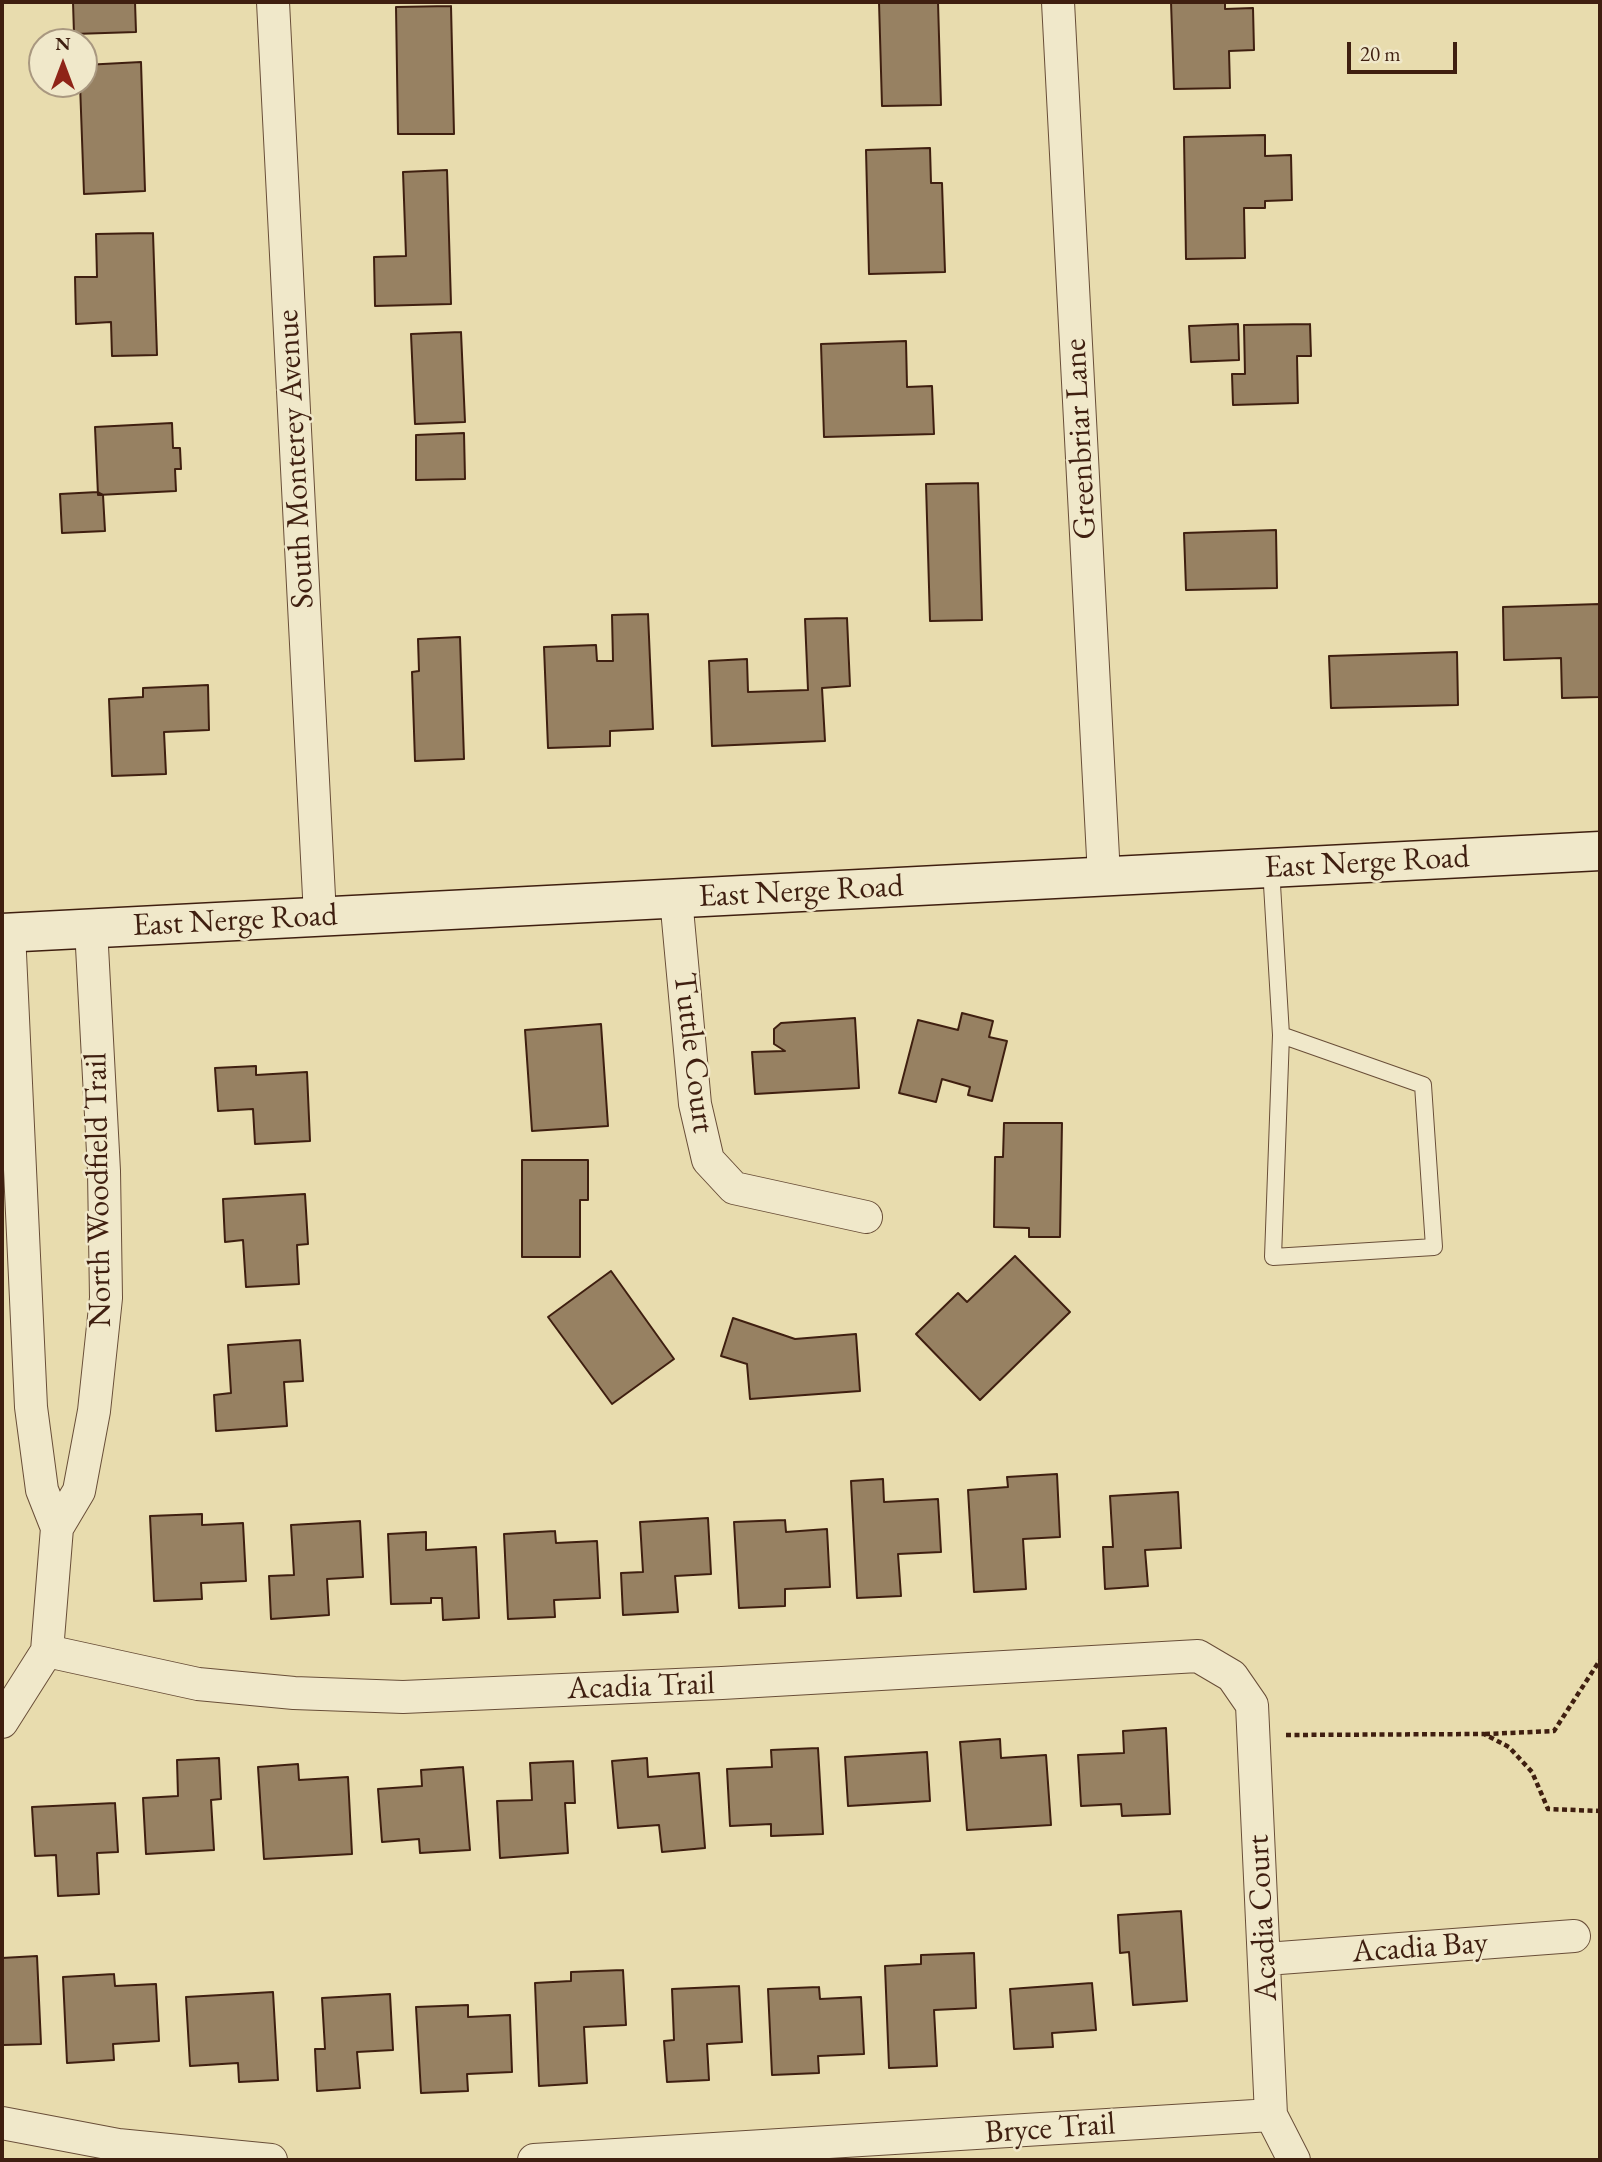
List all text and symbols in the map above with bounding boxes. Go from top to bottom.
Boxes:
north arrow [28,28,98,98]
scale bar [1350,28,1460,72]
text: N [55,31,71,56]
text: 20 m [1360,40,1401,67]
street label: South Monterey Avenue [269,309,323,609]
street label: Greenbriar Lane [1057,338,1105,540]
street label: East Nerge Road [1264,838,1470,888]
street label: East Nerge Road [698,867,904,917]
street label: East Nerge Road [132,896,338,946]
street label: Tuttle Court [664,971,722,1135]
street label: North Woodfield Trail [77,1052,121,1328]
street label: Acadia Trail [566,1665,716,1709]
street label: Acadia Court [1239,1834,1287,2002]
street label: Acadia Bay [1351,1924,1489,1972]
street label: Bryce Trail [983,2105,1117,2153]

